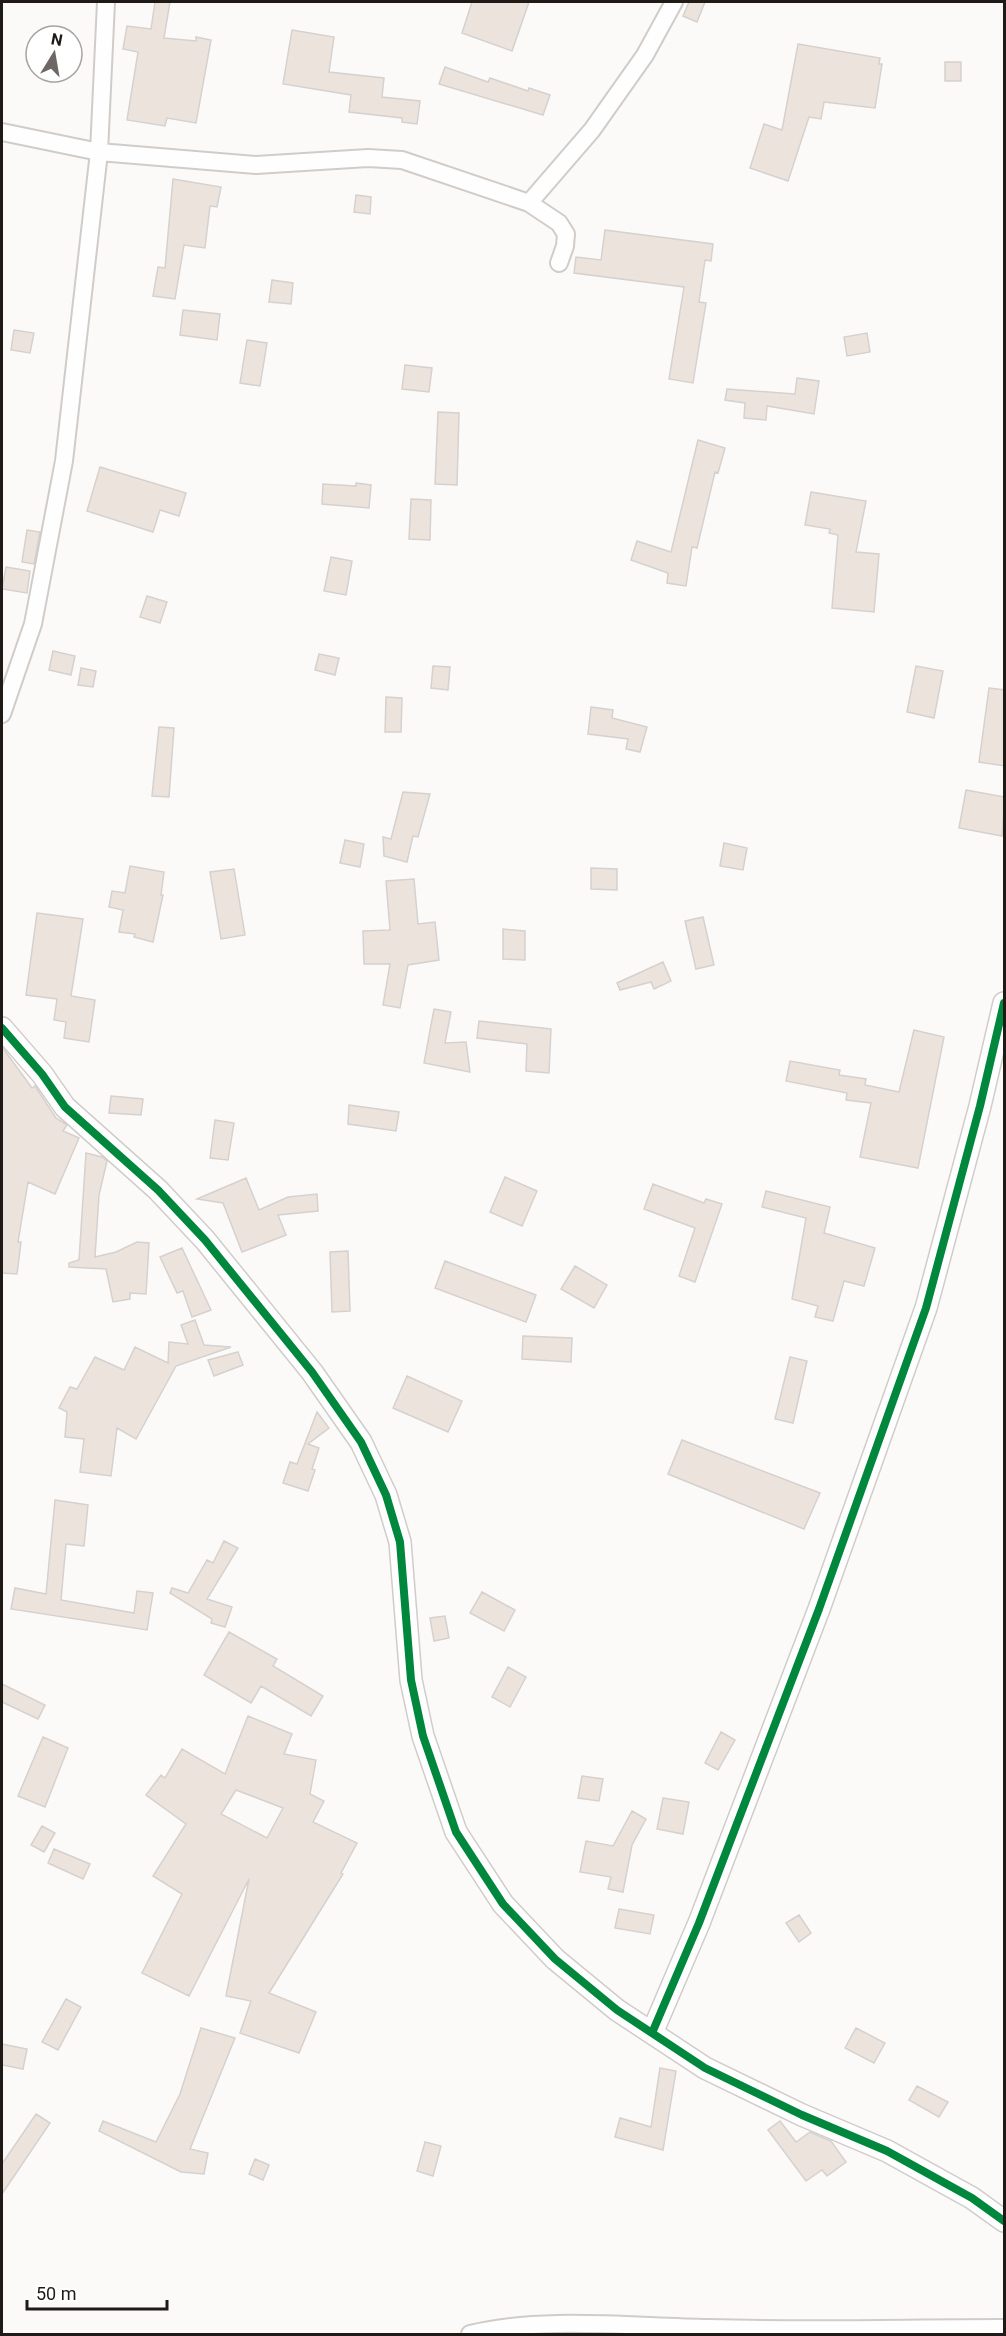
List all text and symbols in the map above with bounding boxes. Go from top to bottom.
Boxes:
north arrow [24,24,84,84]
text: N [49,29,64,50]
scale bar [27,2273,166,2311]
text: 50 m [36,2283,76,2304]

